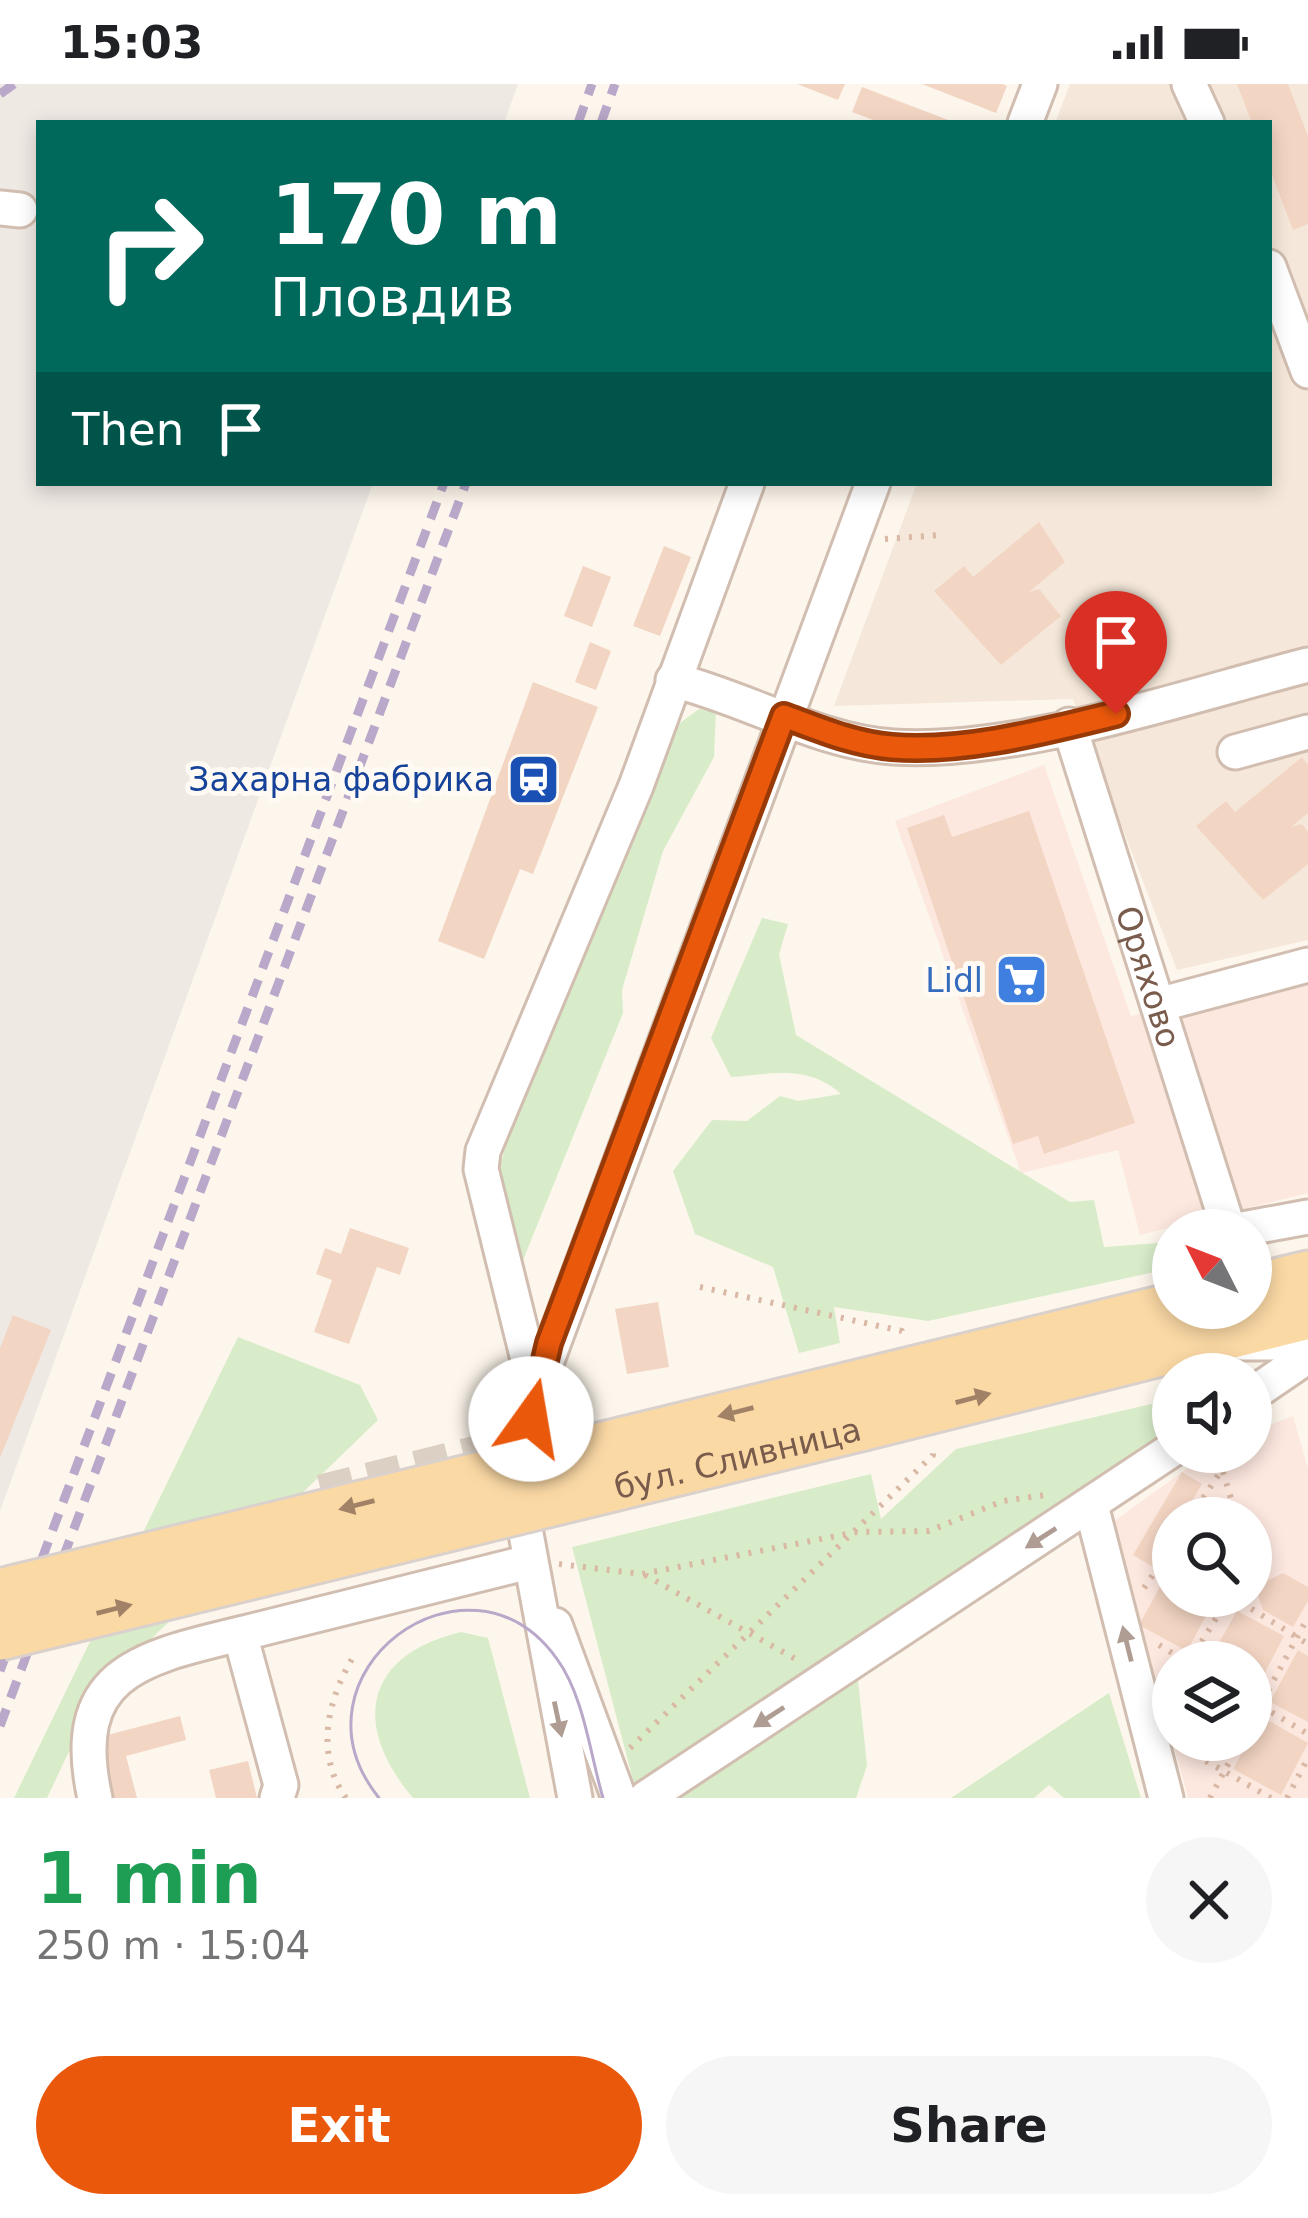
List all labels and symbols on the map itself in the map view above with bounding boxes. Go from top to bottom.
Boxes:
pin [1065,591,1167,714]
station icon: Захарна фабрика [505,751,561,807]
place label: Захарна фабрика [188,760,494,799]
street label: Оряхово [1108,901,1189,1052]
supermarket icon: Lidl [994,952,1050,1008]
place label: Lidl [925,961,983,1000]
north arrow [1152,1209,1272,1329]
position arrow [468,1356,594,1482]
one-way arrow [955,1388,992,1407]
one-way arrow [717,1403,754,1422]
street label: бул. Сливница [610,1409,865,1507]
one-way arrow [338,1496,375,1515]
one-way arrow [1025,1526,1058,1548]
one-way arrow [95,1599,132,1618]
one-way arrow [1117,1625,1136,1662]
one-way arrow [549,1700,568,1738]
one-way arrow [753,1705,786,1727]

